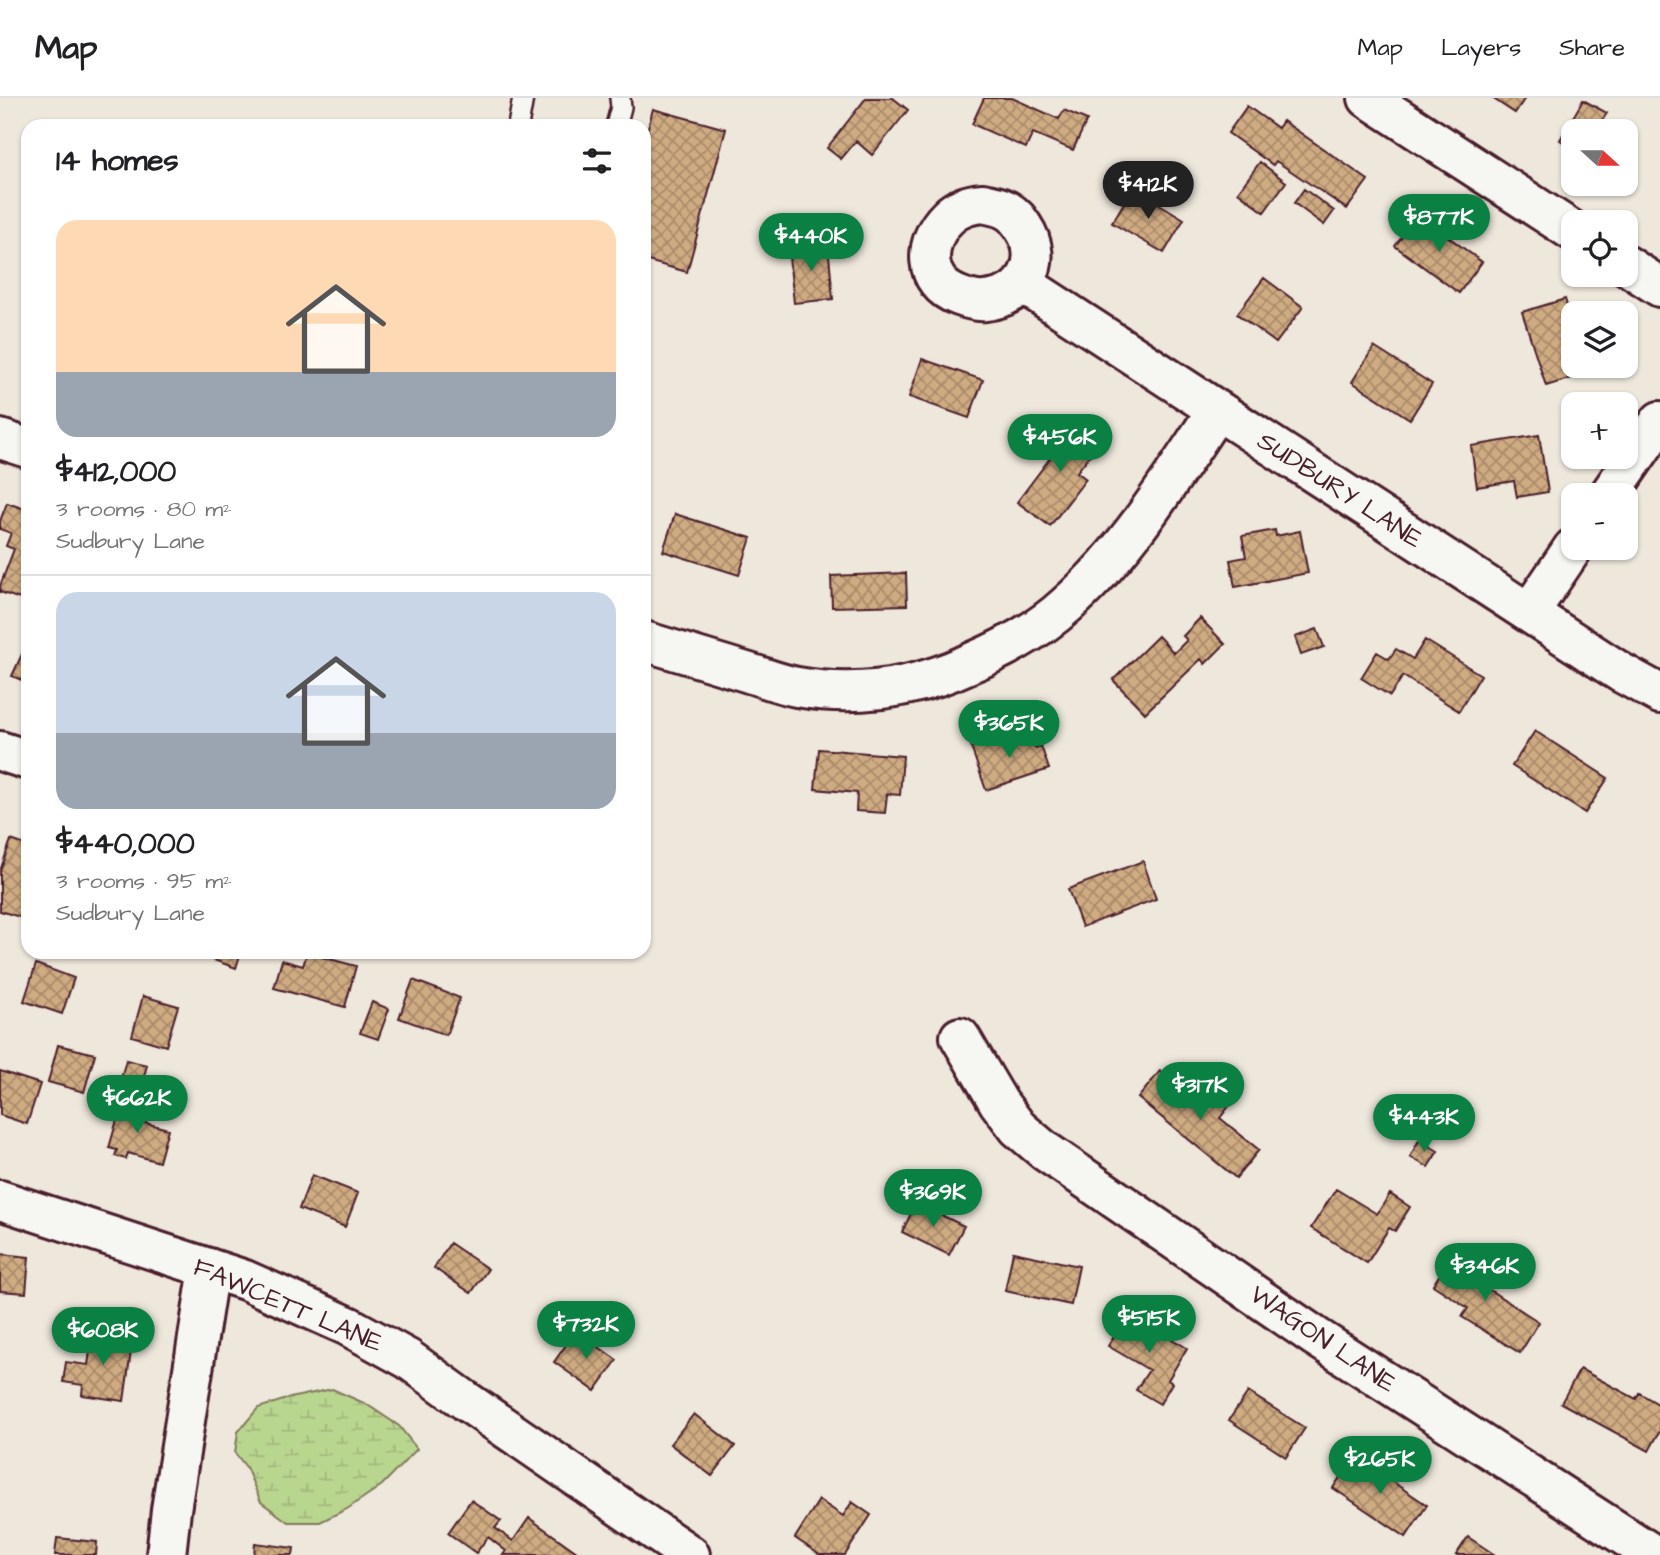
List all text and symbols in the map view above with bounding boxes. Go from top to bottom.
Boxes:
text: Map [35,25,97,71]
text: Map [1358,31,1403,65]
text: Layers [1441,31,1521,65]
text: Share [1559,31,1625,65]
north arrow [1561,119,1638,196]
map controls [1561,119,1638,560]
text: 14 homes [56,140,179,182]
icon: filters [578,142,616,180]
pin: $412K [1099,162,1197,221]
text: $412K [1119,168,1177,200]
pin: $877K [1390,194,1488,254]
text: $877K [1404,201,1474,233]
button: locate [1561,210,1638,287]
pin: $440K [762,214,860,273]
text: $440K [775,220,847,252]
icon: home [273,266,399,392]
button: layers [1561,301,1638,378]
button: + [1561,392,1638,469]
pin: $456K [1011,414,1109,474]
text: $456K [1023,421,1097,453]
street label: SUDBURY LANE [1250,423,1430,557]
text: $412,000 [56,451,176,493]
button: − [1561,483,1638,560]
text: 3 rooms · 80 m² [56,493,232,525]
text: Sudbury Lane [56,525,205,557]
icon: home [273,638,399,764]
pin: $365K [960,700,1058,760]
text: $365K [974,707,1044,739]
text: $440,000 [56,823,195,865]
text: 3 rooms · 95 m² [56,865,232,897]
text: Sudbury Lane [56,897,205,929]
pin: $317K [1151,1062,1249,1122]
text: $317K [1172,1069,1228,1101]
pin: $662K [88,1076,186,1135]
text: $662K [103,1082,171,1114]
pin: $443K [1375,1094,1473,1154]
text: $443K [1389,1101,1459,1133]
pin: $369K [884,1170,982,1229]
text: $369K [900,1176,966,1208]
pin: $346K [1436,1244,1534,1303]
street label: FAWCETT LANE [188,1249,388,1361]
text: $346K [1451,1250,1519,1282]
street label: WAGON LANE [1243,1277,1403,1401]
pin: $515K [1100,1296,1198,1355]
pin: $732K [537,1302,635,1361]
text: $515K [1118,1302,1180,1334]
pin: $608K [54,1308,152,1367]
text: $732K [553,1308,619,1340]
text: $608K [68,1314,138,1346]
pin: $265K [1331,1436,1429,1496]
text: $265K [1345,1443,1415,1475]

